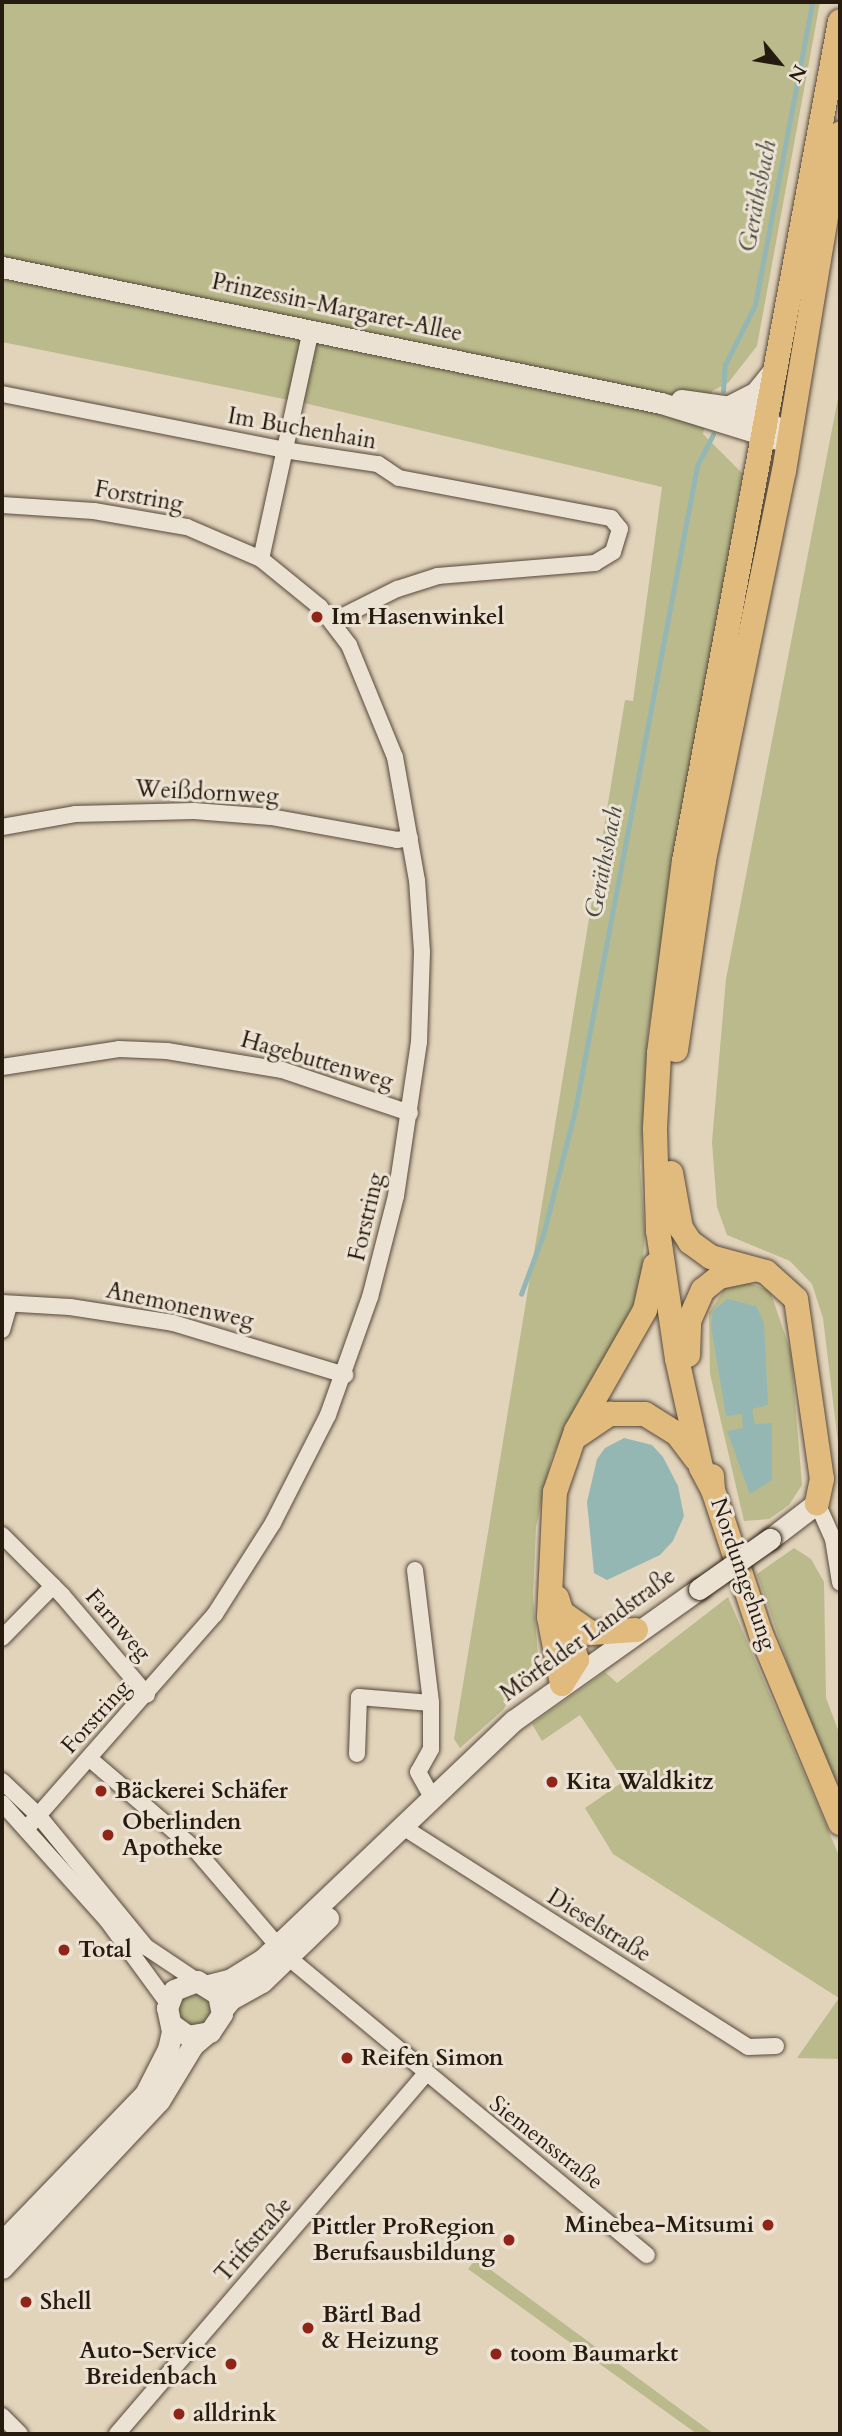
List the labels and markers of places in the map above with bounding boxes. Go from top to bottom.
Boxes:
place label: Im Hasenwinkel [331,603,504,631]
marker: Im Hasenwinkel [309,609,325,625]
place label: Kita Waldkitz [566,1768,713,1796]
marker: Kita Waldkitz [544,1774,560,1790]
place label: Bäckerei Schäfer [115,1777,288,1805]
marker: Bäckerei Schäfer [93,1783,109,1799]
place label: Oberlinden Apotheke [122,1808,242,1862]
marker: Oberlinden Apotheke [100,1827,116,1843]
place label: Total [78,1936,132,1964]
marker: Total [56,1942,72,1958]
place label: Reifen Simon [361,2044,504,2072]
marker: Reifen Simon [339,2050,355,2066]
place label: Minebea-Mitsumi [565,2211,754,2239]
place label: Pittler ProRegion Berufsausbildung [311,2213,495,2267]
marker: Minebea-Mitsumi [760,2217,776,2233]
marker: Pittler ProRegion Berufsausbildung [501,2232,517,2248]
place label: Shell [40,2288,91,2316]
marker: Shell [18,2294,34,2310]
place label: Bärtl Bad & Heizung [322,2301,438,2355]
marker: Bärtl Bad & Heizung [300,2320,316,2336]
place label: Auto-Service Breidenbach [79,2337,217,2391]
place label: toom Baumarkt [510,2340,678,2368]
marker: toom Baumarkt [488,2346,504,2362]
marker: Auto-Service Breidenbach [223,2356,239,2372]
place label: alldrink [193,2400,277,2428]
marker: alldrink [171,2406,187,2422]

